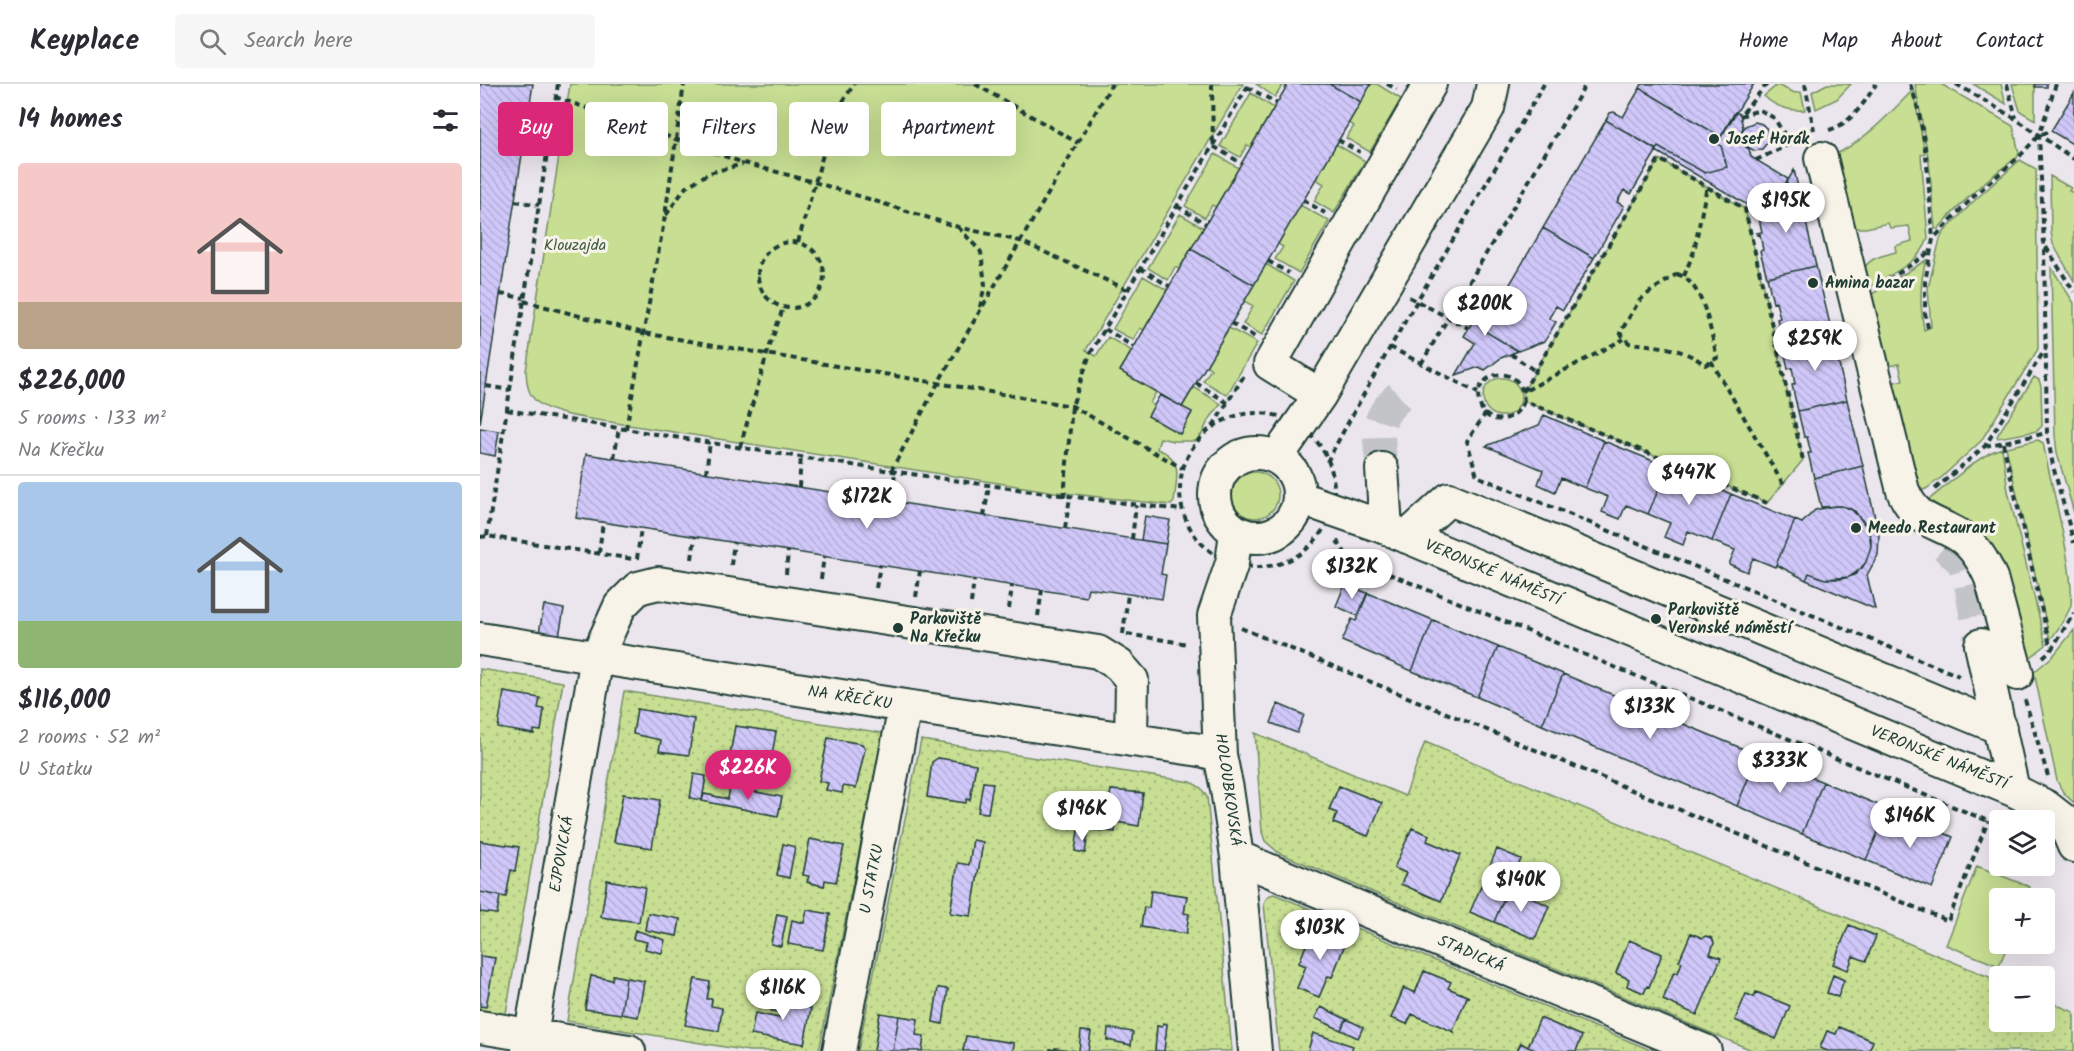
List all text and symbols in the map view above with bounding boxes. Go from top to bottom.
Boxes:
search box [175,14,595,68]
text: Keyplace [30,19,139,64]
text: Search here [244,24,353,59]
icon: search [196,25,229,58]
text: Home [1739,25,1788,58]
text: Map [1821,25,1858,58]
text: About [1891,25,1942,58]
text: Contact [1975,25,2044,58]
text: 14 homes [18,99,123,141]
chip: Buy [498,102,573,156]
chip: Rent [585,102,668,156]
chip: Filters [680,102,777,156]
chip: New [789,102,869,156]
chip: Apartment [881,102,1016,156]
icon: filters [429,104,462,137]
place label: Josef Horák [1726,127,1810,152]
marker: Josef Horák [1707,132,1721,146]
pin: $195K [1744,183,1828,234]
text: $195K [1761,186,1811,218]
icon: home [186,202,294,310]
park label: Klouzajda [544,233,606,258]
place label: Amina bazar [1825,271,1916,296]
marker: Amina bazar [1806,276,1820,290]
pin: $200K [1443,286,1527,337]
text: $200K [1457,289,1513,321]
pin: $259K [1773,321,1857,372]
text: $259K [1787,324,1843,356]
text: $226,000 [18,361,125,403]
text: 5 rooms · 133 m² [18,403,166,435]
text: Na Křečku [18,435,104,467]
pin: $447K [1647,455,1731,506]
text: $447K [1661,458,1717,490]
pin: $172K [825,479,909,530]
text: $172K [841,482,893,514]
place label: Meedo Restaurant [1868,516,1997,541]
icon: home [186,521,294,629]
marker: Meedo Restaurant [1849,521,1863,535]
street label: VERONSKÉ NÁMĚSTÍ [1421,533,1568,614]
pin: $132K [1310,549,1394,600]
text: $132K [1326,552,1378,584]
place label: Parkoviště Veronské náměstí [1668,598,1794,641]
place label: Parkoviště Na Křečku [910,607,982,650]
marker: Parkoviště Veronské náměstí [1649,612,1663,626]
marker: Parkoviště Na Křečku [891,621,905,635]
street label: NA KŘEČKU [806,679,894,717]
text: $116,000 [18,680,110,722]
pin: $133K [1608,689,1692,740]
text: $133K [1624,692,1676,724]
street label: VERONSKÉ NÁMĚSTÍ [1867,719,2014,798]
text: 2 rooms · 52 m² [18,722,160,754]
street label: HOLOUBKOVSKÁ [1208,732,1248,849]
pin: $333K [1738,743,1822,794]
text: $333K [1752,746,1808,778]
pin: $226K [706,750,790,801]
text: $226K [719,753,777,785]
text: U Statku [18,754,92,786]
pin: $196K [1040,791,1124,842]
text: $196K [1057,794,1107,826]
pin: $146K [1868,798,1952,849]
text: $146K [1884,801,1936,833]
map controls [1989,810,2055,1032]
button: layers [1989,810,2055,876]
street label: EJPOVICKÁ [543,813,581,894]
street label: U STATKU [853,842,891,916]
pin: $140K [1479,862,1563,913]
text: $140K [1495,865,1547,897]
button: + [1989,888,2055,954]
pin: $103K [1278,910,1362,961]
text: $103K [1294,913,1346,945]
street label: STADICKÁ [1434,929,1509,979]
button: − [1989,966,2055,1032]
pin: $116K [741,970,825,1021]
text: $116K [760,973,806,1005]

